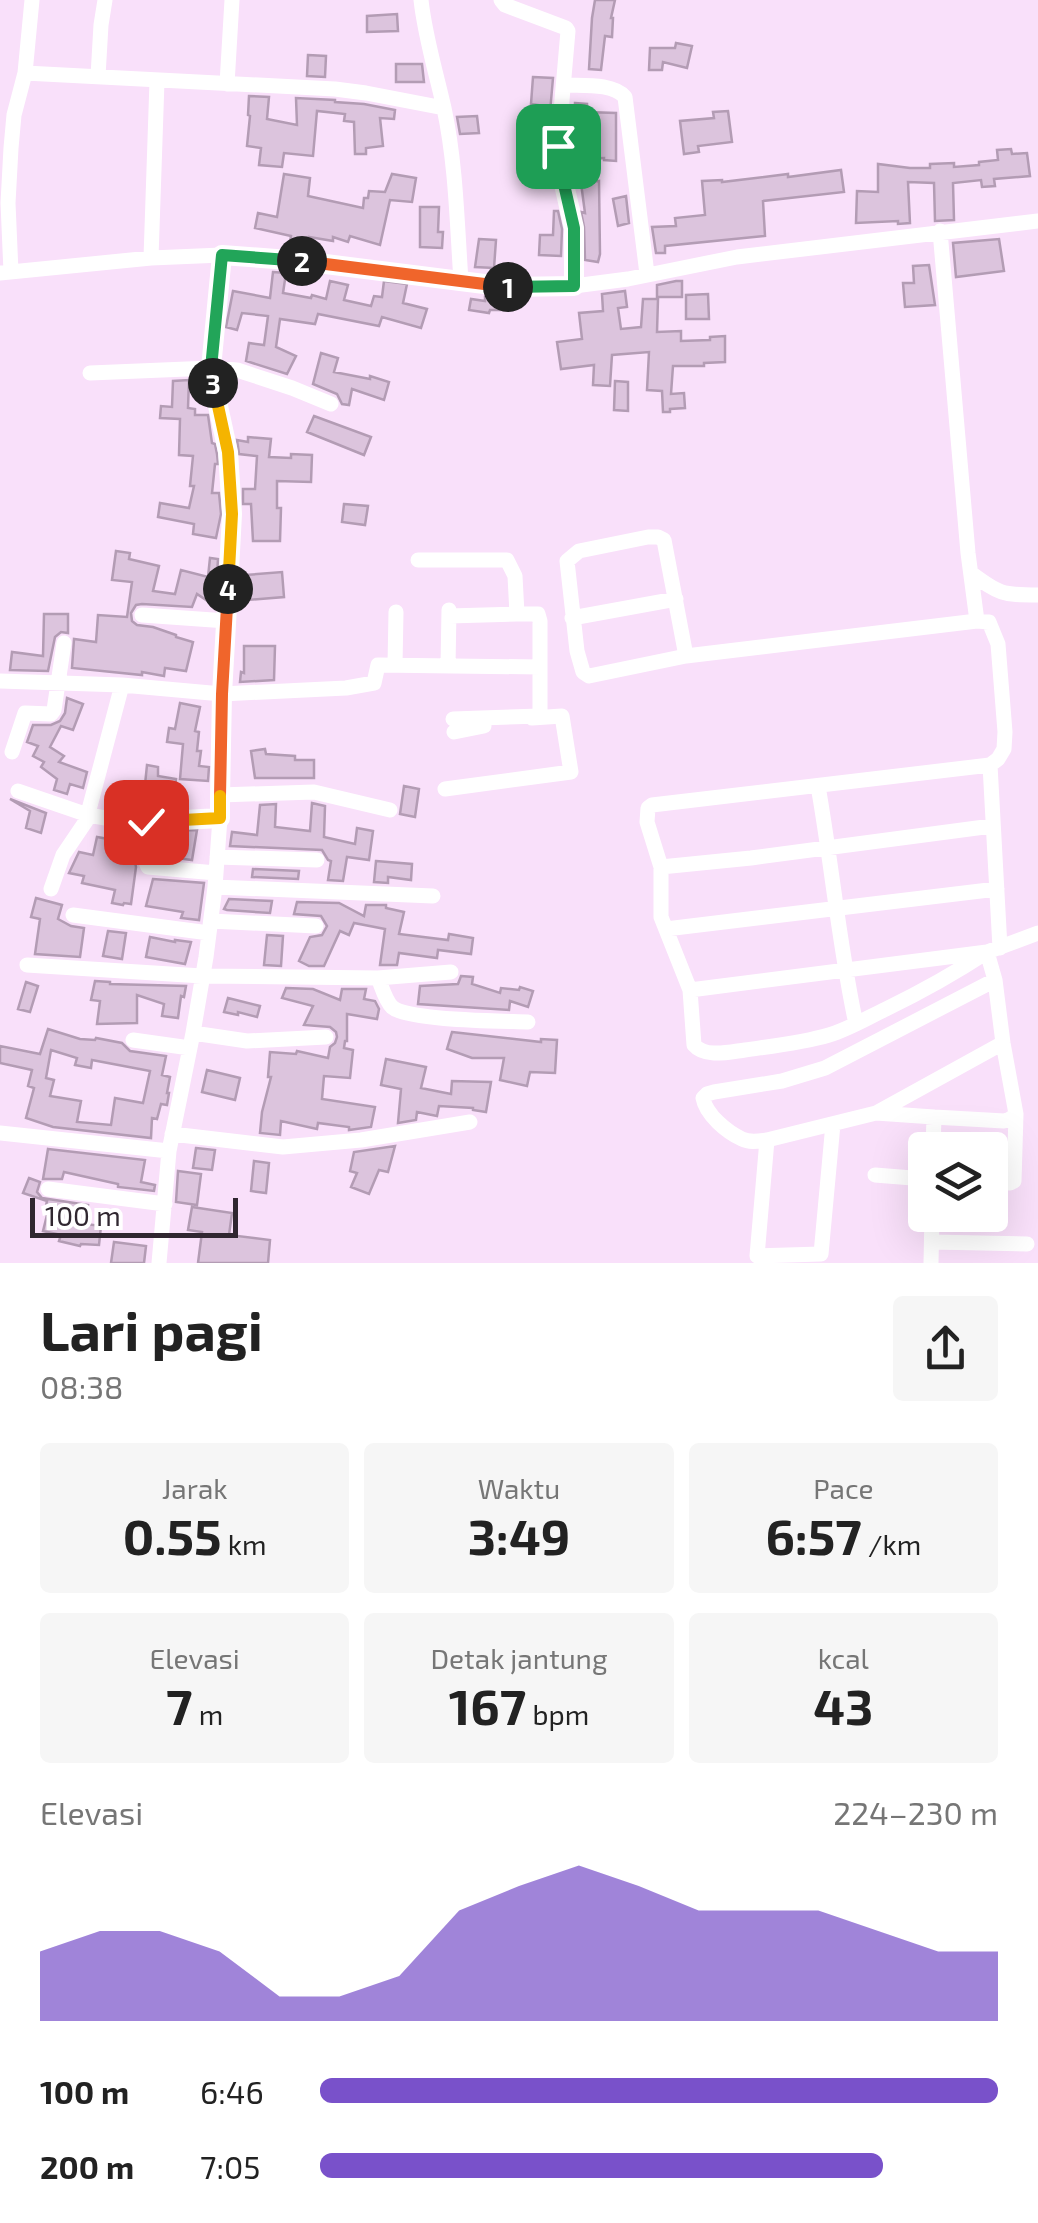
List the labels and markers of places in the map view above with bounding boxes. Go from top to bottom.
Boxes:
pin [516,104,601,189]
pin: 2 [277,236,327,286]
pin: 1 [483,262,533,312]
pin: 3 [188,358,238,408]
pin: 4 [203,564,253,614]
pin [104,780,189,865]

